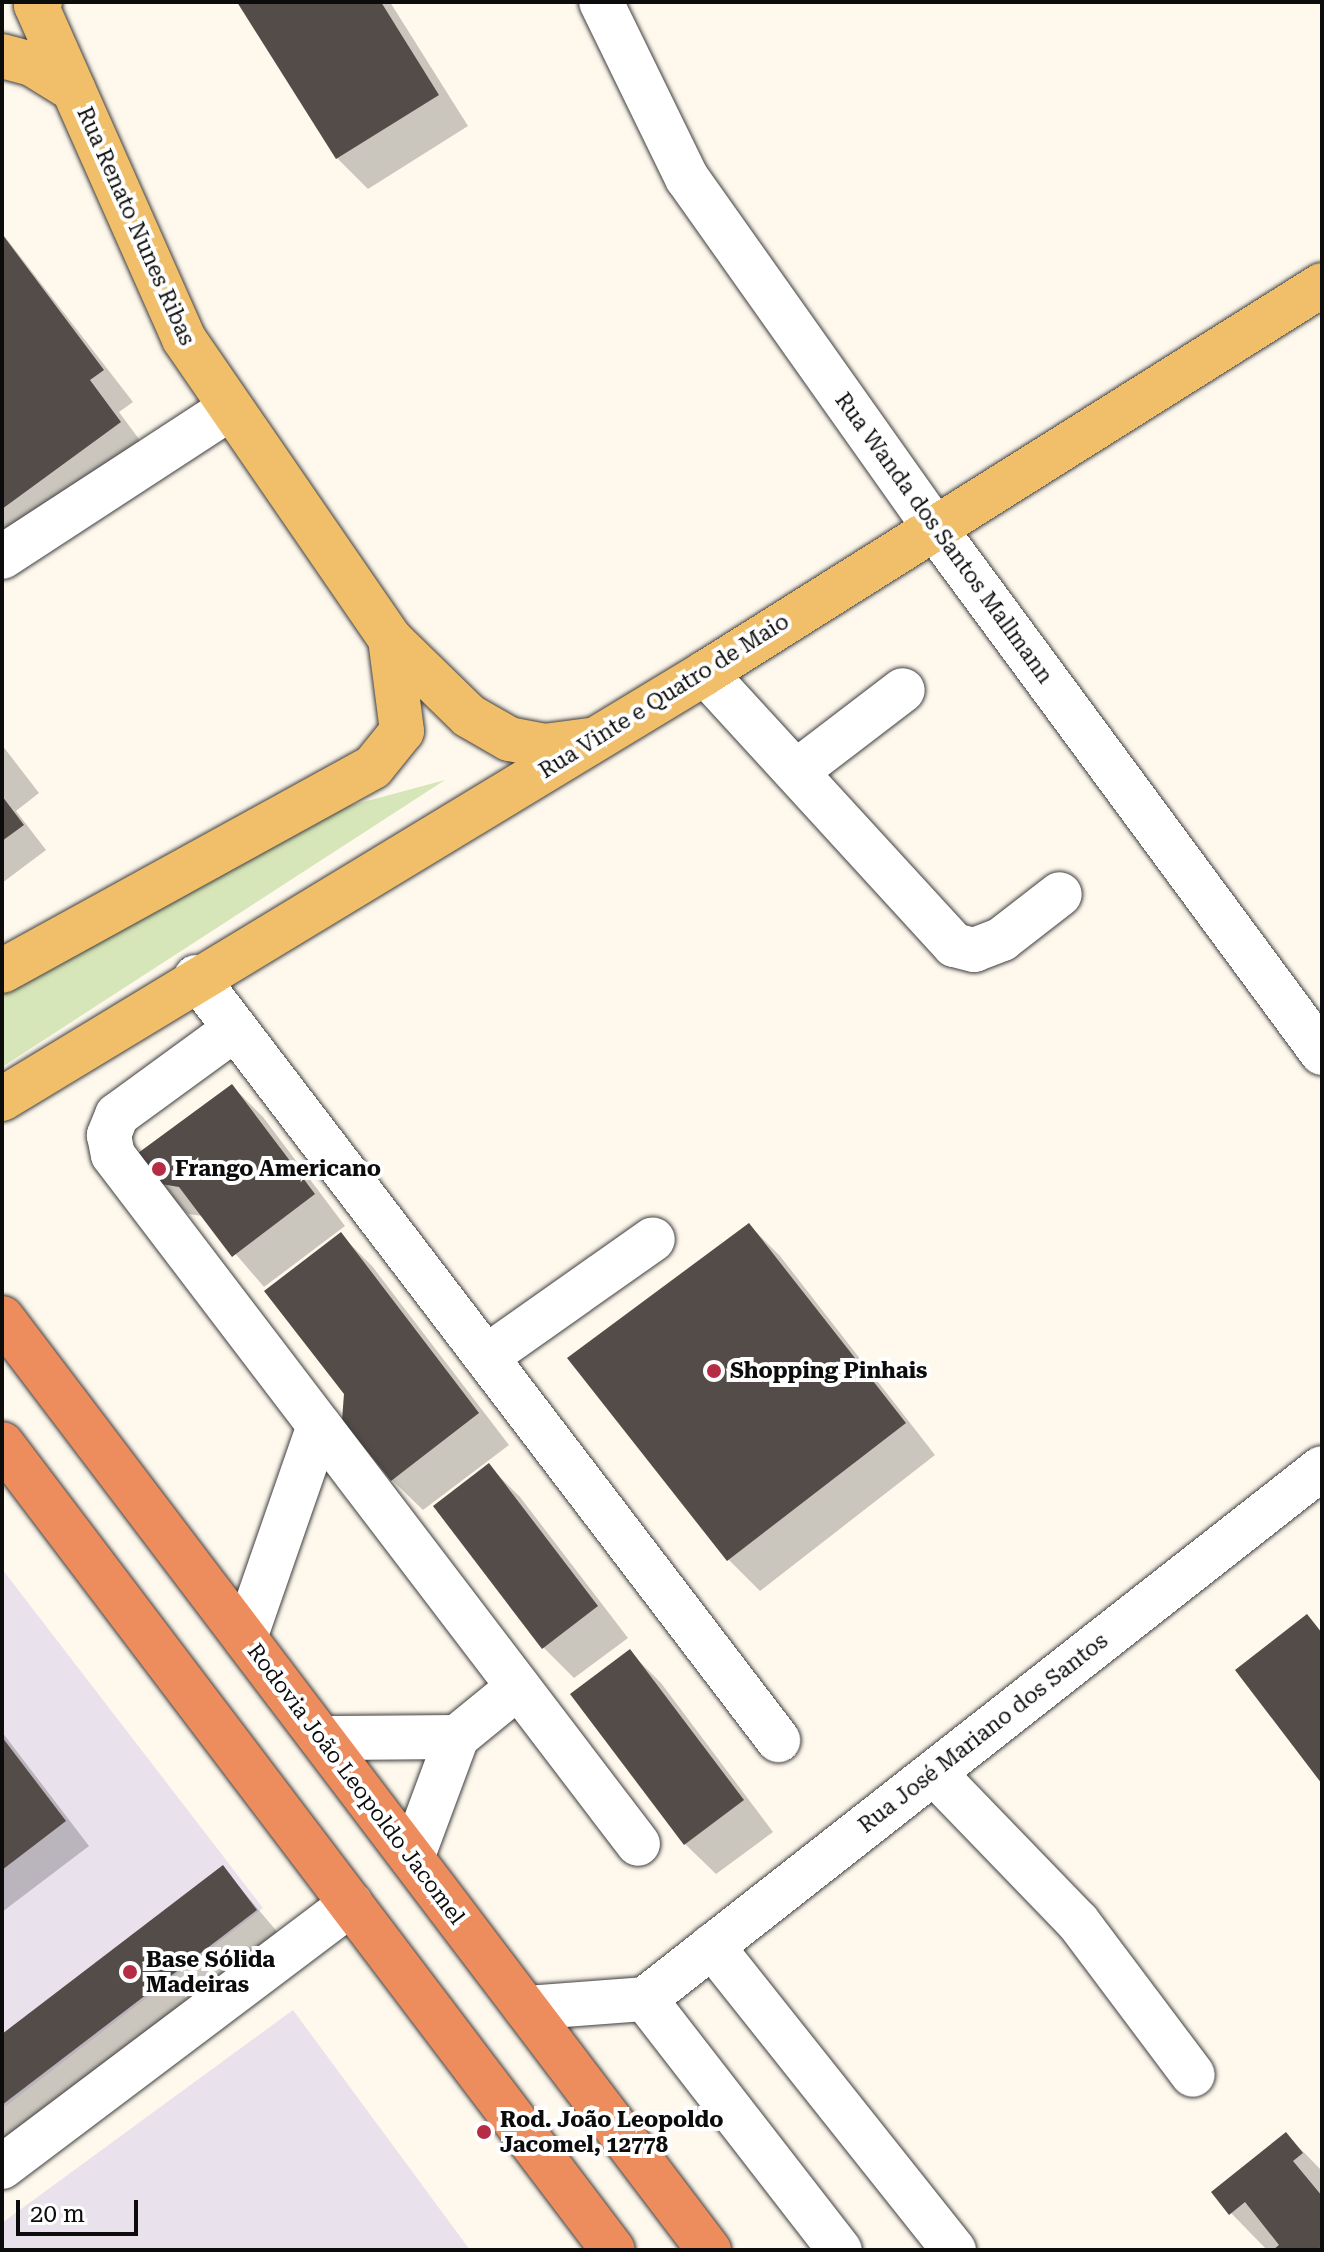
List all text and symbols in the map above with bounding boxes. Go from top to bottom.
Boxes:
street label: Rua Renato Nunes Ribas [71,103,201,349]
street label: Rua Wanda dos Santos Mallmann [830,387,1058,689]
street label: Rua Vinte e Quatro de Maio [534,608,794,784]
place label: Frango Americano [175,1156,381,1182]
marker: Frango Americano [150,1160,168,1178]
place label: Shopping Pinhais [730,1358,927,1384]
marker: Shopping Pinhais [705,1362,723,1380]
street label: Rua José Mariano dos Santos [853,1627,1113,1839]
street label: Rodovia João Leopoldo Jacomel [242,1639,470,1929]
place label: Base Sólida Madeiras [146,1946,275,1998]
marker: Base Sólida Madeiras [121,1963,139,1981]
place label: Rod. João Leopoldo Jacomel, 12778 [500,2106,723,2158]
marker: Rod. João Leopoldo Jacomel, 12778 [475,2123,493,2141]
scale bar [20,2184,142,2234]
text: 20 m [30,2200,85,2228]

